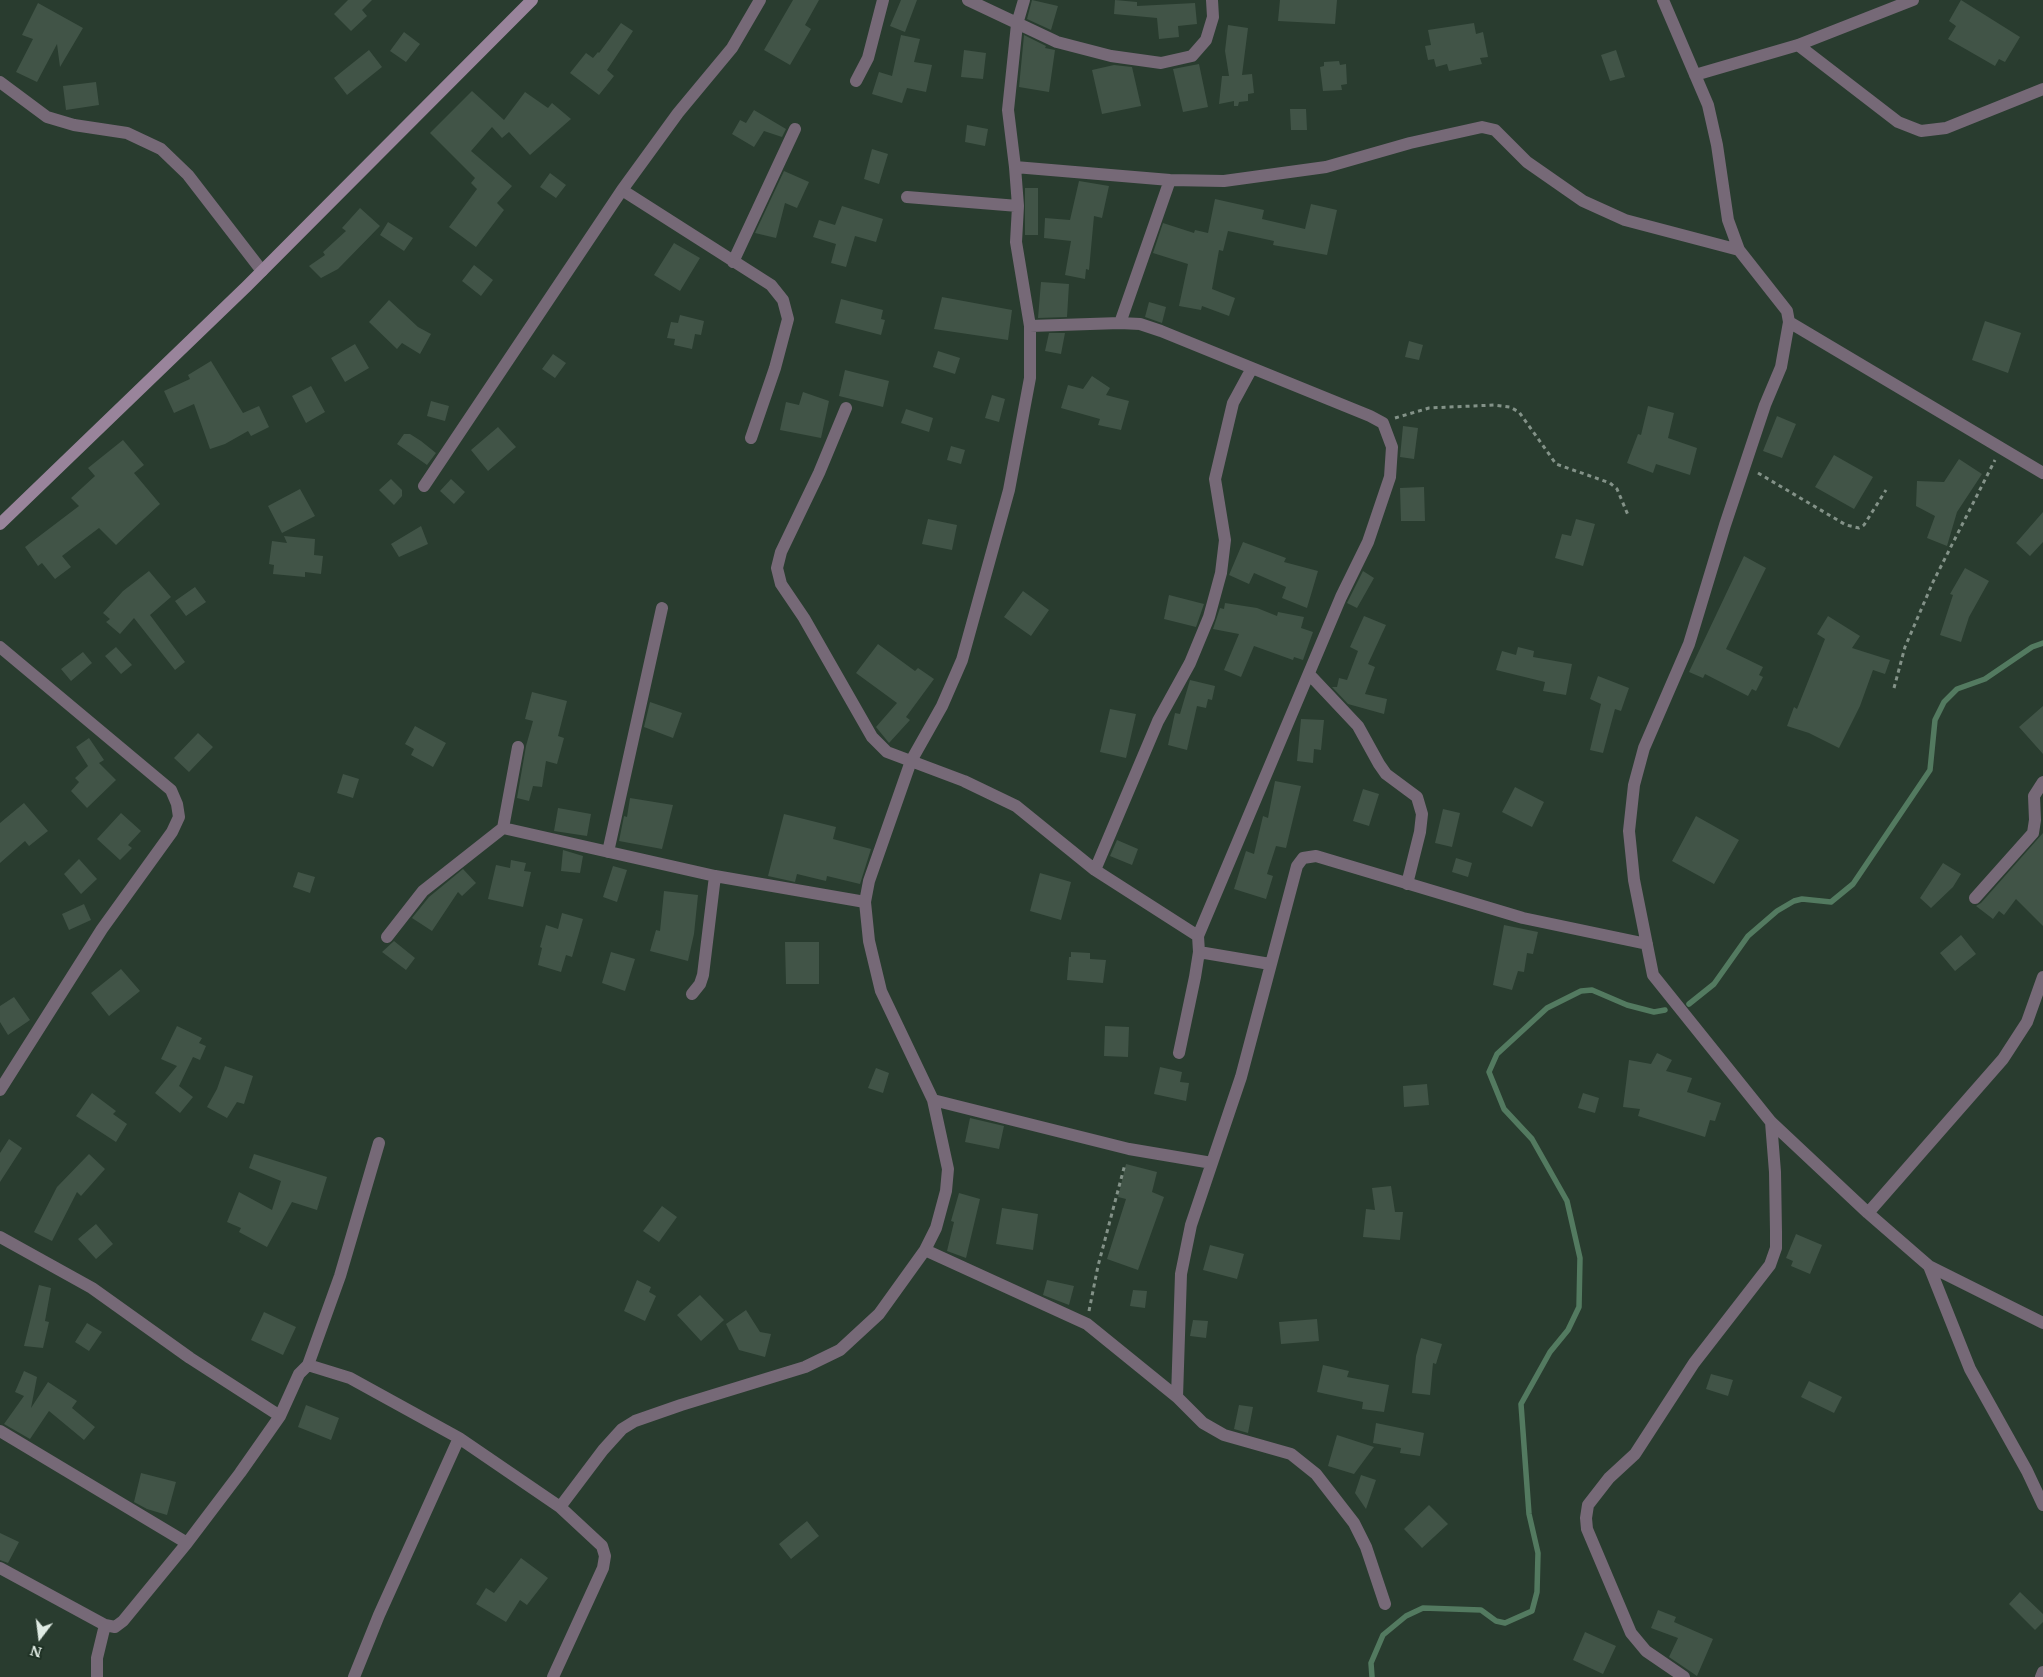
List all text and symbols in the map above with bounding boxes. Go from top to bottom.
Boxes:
north arrow [15,1612,65,1662]
text: N [28,1641,44,1662]

